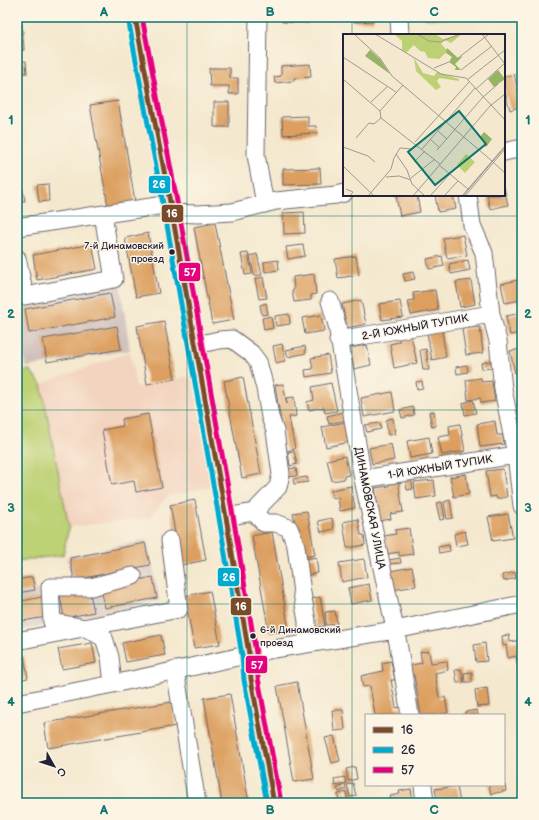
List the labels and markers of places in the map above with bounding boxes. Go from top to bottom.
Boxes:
place label: 7-й Динамовский проезд [84,240,164,265]
marker: 7-й Динамовский проезд [167,247,177,257]
place label: 6-й Динамовский проезд [260,624,341,649]
marker: 6-й Динамовский проезд [248,631,258,641]

